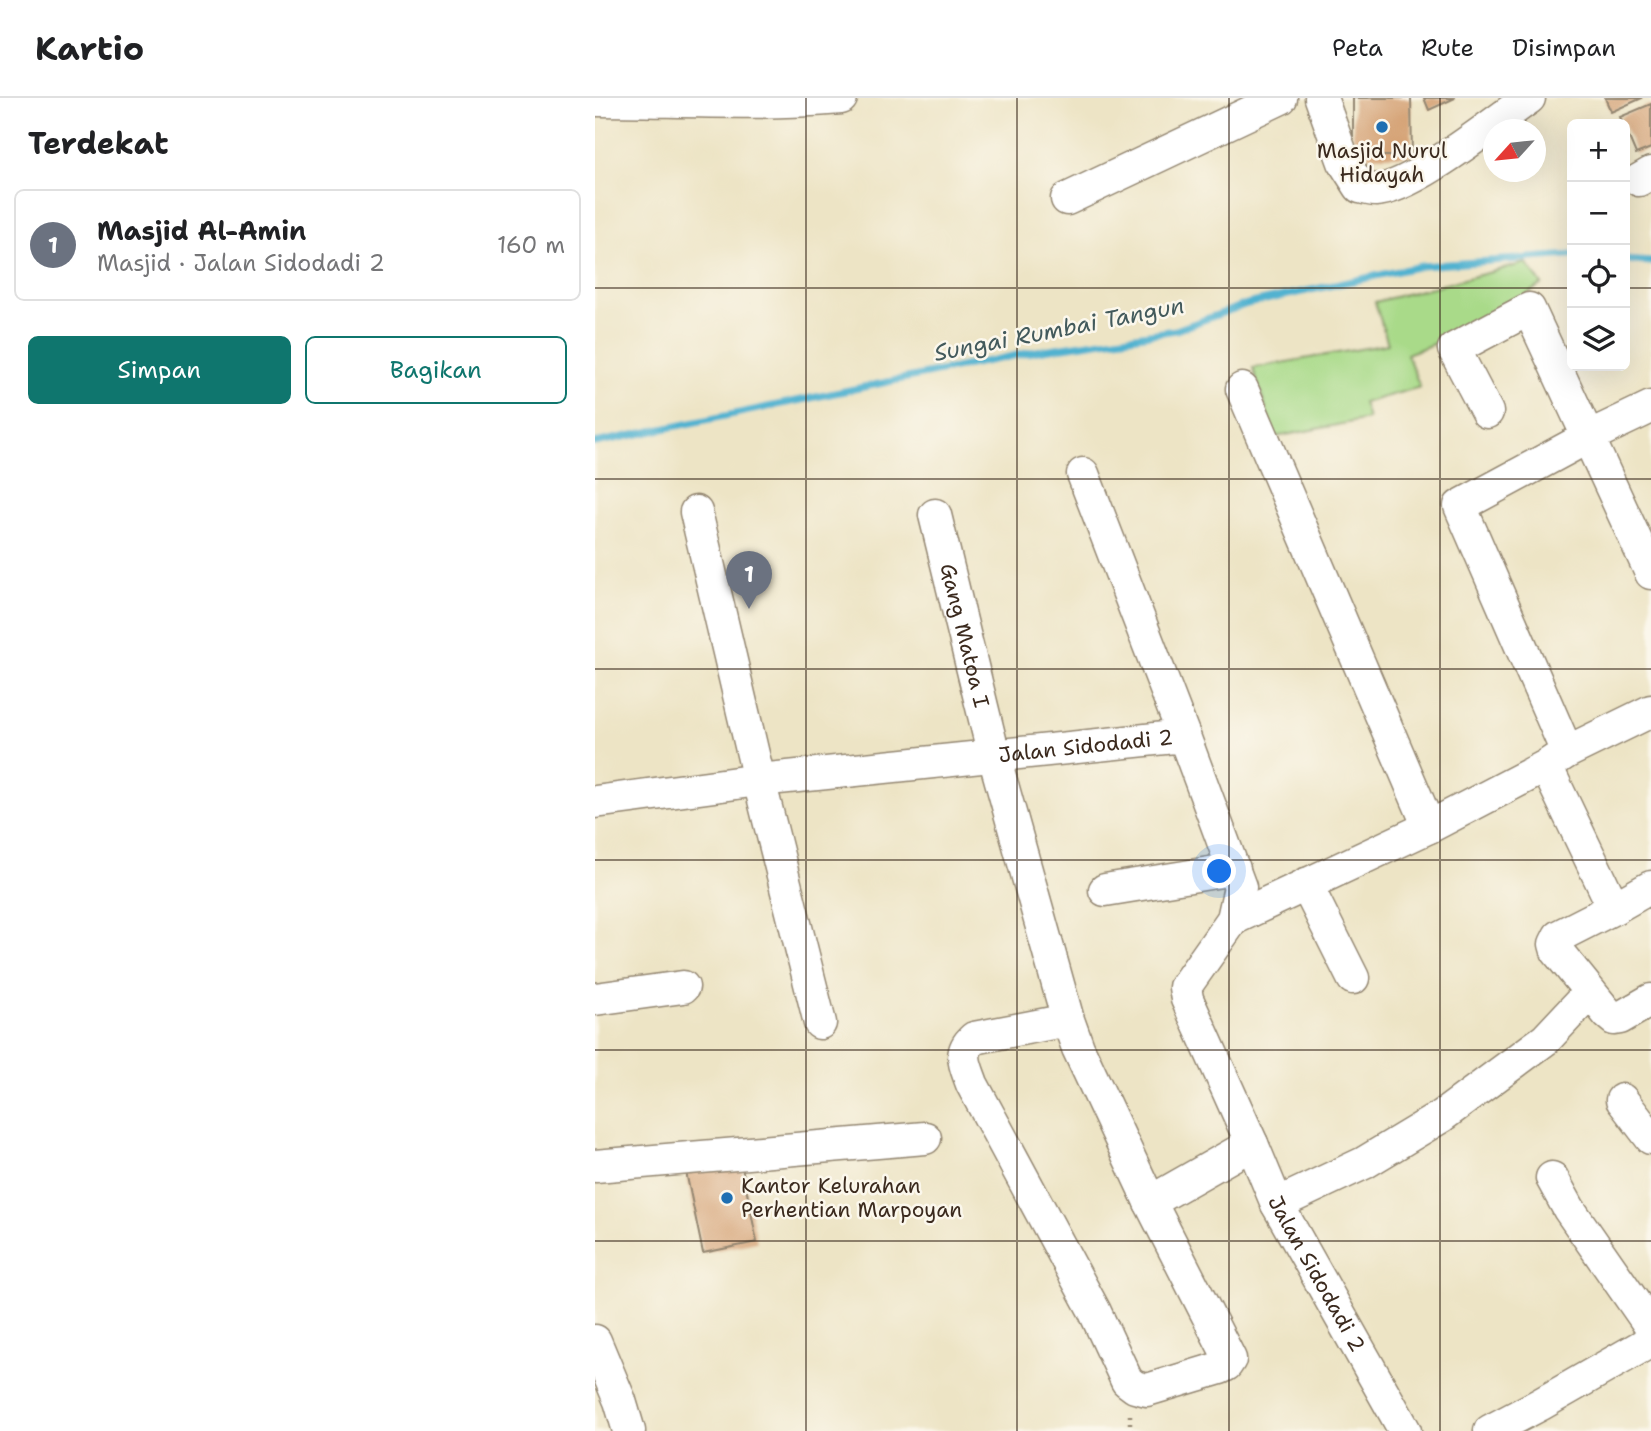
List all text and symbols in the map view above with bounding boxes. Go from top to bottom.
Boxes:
text: Kartio [35,26,144,71]
text: Peta [1332,32,1383,64]
text: Rute [1421,32,1474,64]
text: Disimpan [1512,32,1616,64]
marker: Masjid Nurul Hidayah [1374,119,1390,135]
north arrow [1483,119,1546,182]
map controls [1567,119,1630,371]
button: + [1567,119,1630,182]
text: Terdekat [28,123,168,164]
place label: Masjid Nurul Hidayah [1317,137,1448,189]
button: − [1567,182,1630,245]
text: Masjid Al-Amin [97,213,306,248]
text: 1 [48,230,58,260]
text: 160 m [497,230,565,260]
button: locate [1567,245,1630,308]
text: Masjid · Jalan Sidodadi 2 [97,248,385,278]
water label: Sungai Rumbai Tangun [931,290,1187,368]
button: layers [1567,308,1630,371]
button: Simpan [28,336,291,404]
button: Bagikan [305,336,567,404]
pin: 1 [726,551,772,609]
street label: Gang Matoa I [933,560,996,710]
street label: Jalan Sidodadi 2 [997,723,1174,769]
your location [1202,854,1236,888]
place label: Kantor Kelurahan Perhentian Marpoyan [741,1172,962,1224]
marker: Kantor Kelurahan Perhentian Marpoyan [719,1190,735,1206]
street label: Jalan Sidodadi 2 [1261,1192,1372,1357]

